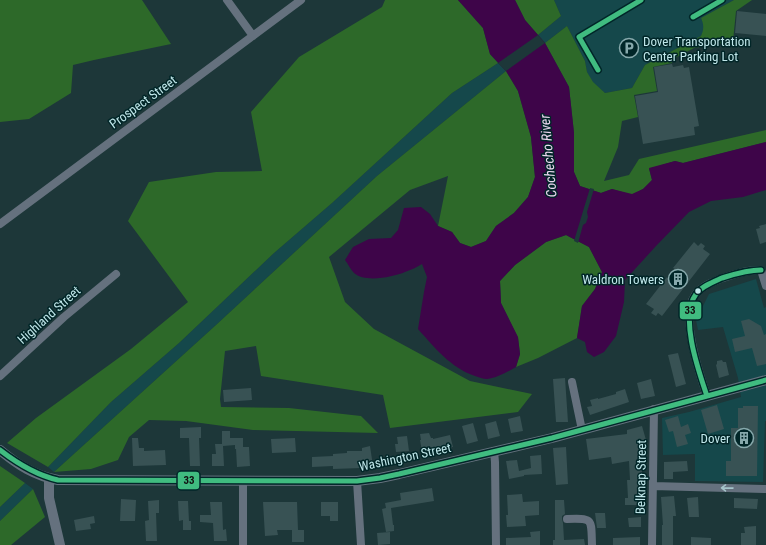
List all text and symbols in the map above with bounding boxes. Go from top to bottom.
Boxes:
place label: Dover Transportation Center Parking Lot [643,34,751,64]
parking icon: Dover Transportation Center Parking Lot [618,37,640,59]
street label: Prospect Street [107,73,180,131]
water label: Cochecho River [536,113,560,198]
building icon: Waldron Towers [667,268,689,290]
place label: Waldron Towers [582,272,664,287]
street label: Highland Street [15,283,84,347]
unlabelled marker [693,286,703,296]
line badge: 33 [679,301,702,320]
text: 33 [684,304,696,317]
building icon: Dover [733,427,755,449]
place label: Dover [701,431,730,446]
street label: Washington Street [358,440,453,474]
street label: Belknap Street [633,440,649,514]
line badge: 33 [177,471,200,490]
text: 33 [183,474,195,487]
one-way arrow [721,484,734,492]

